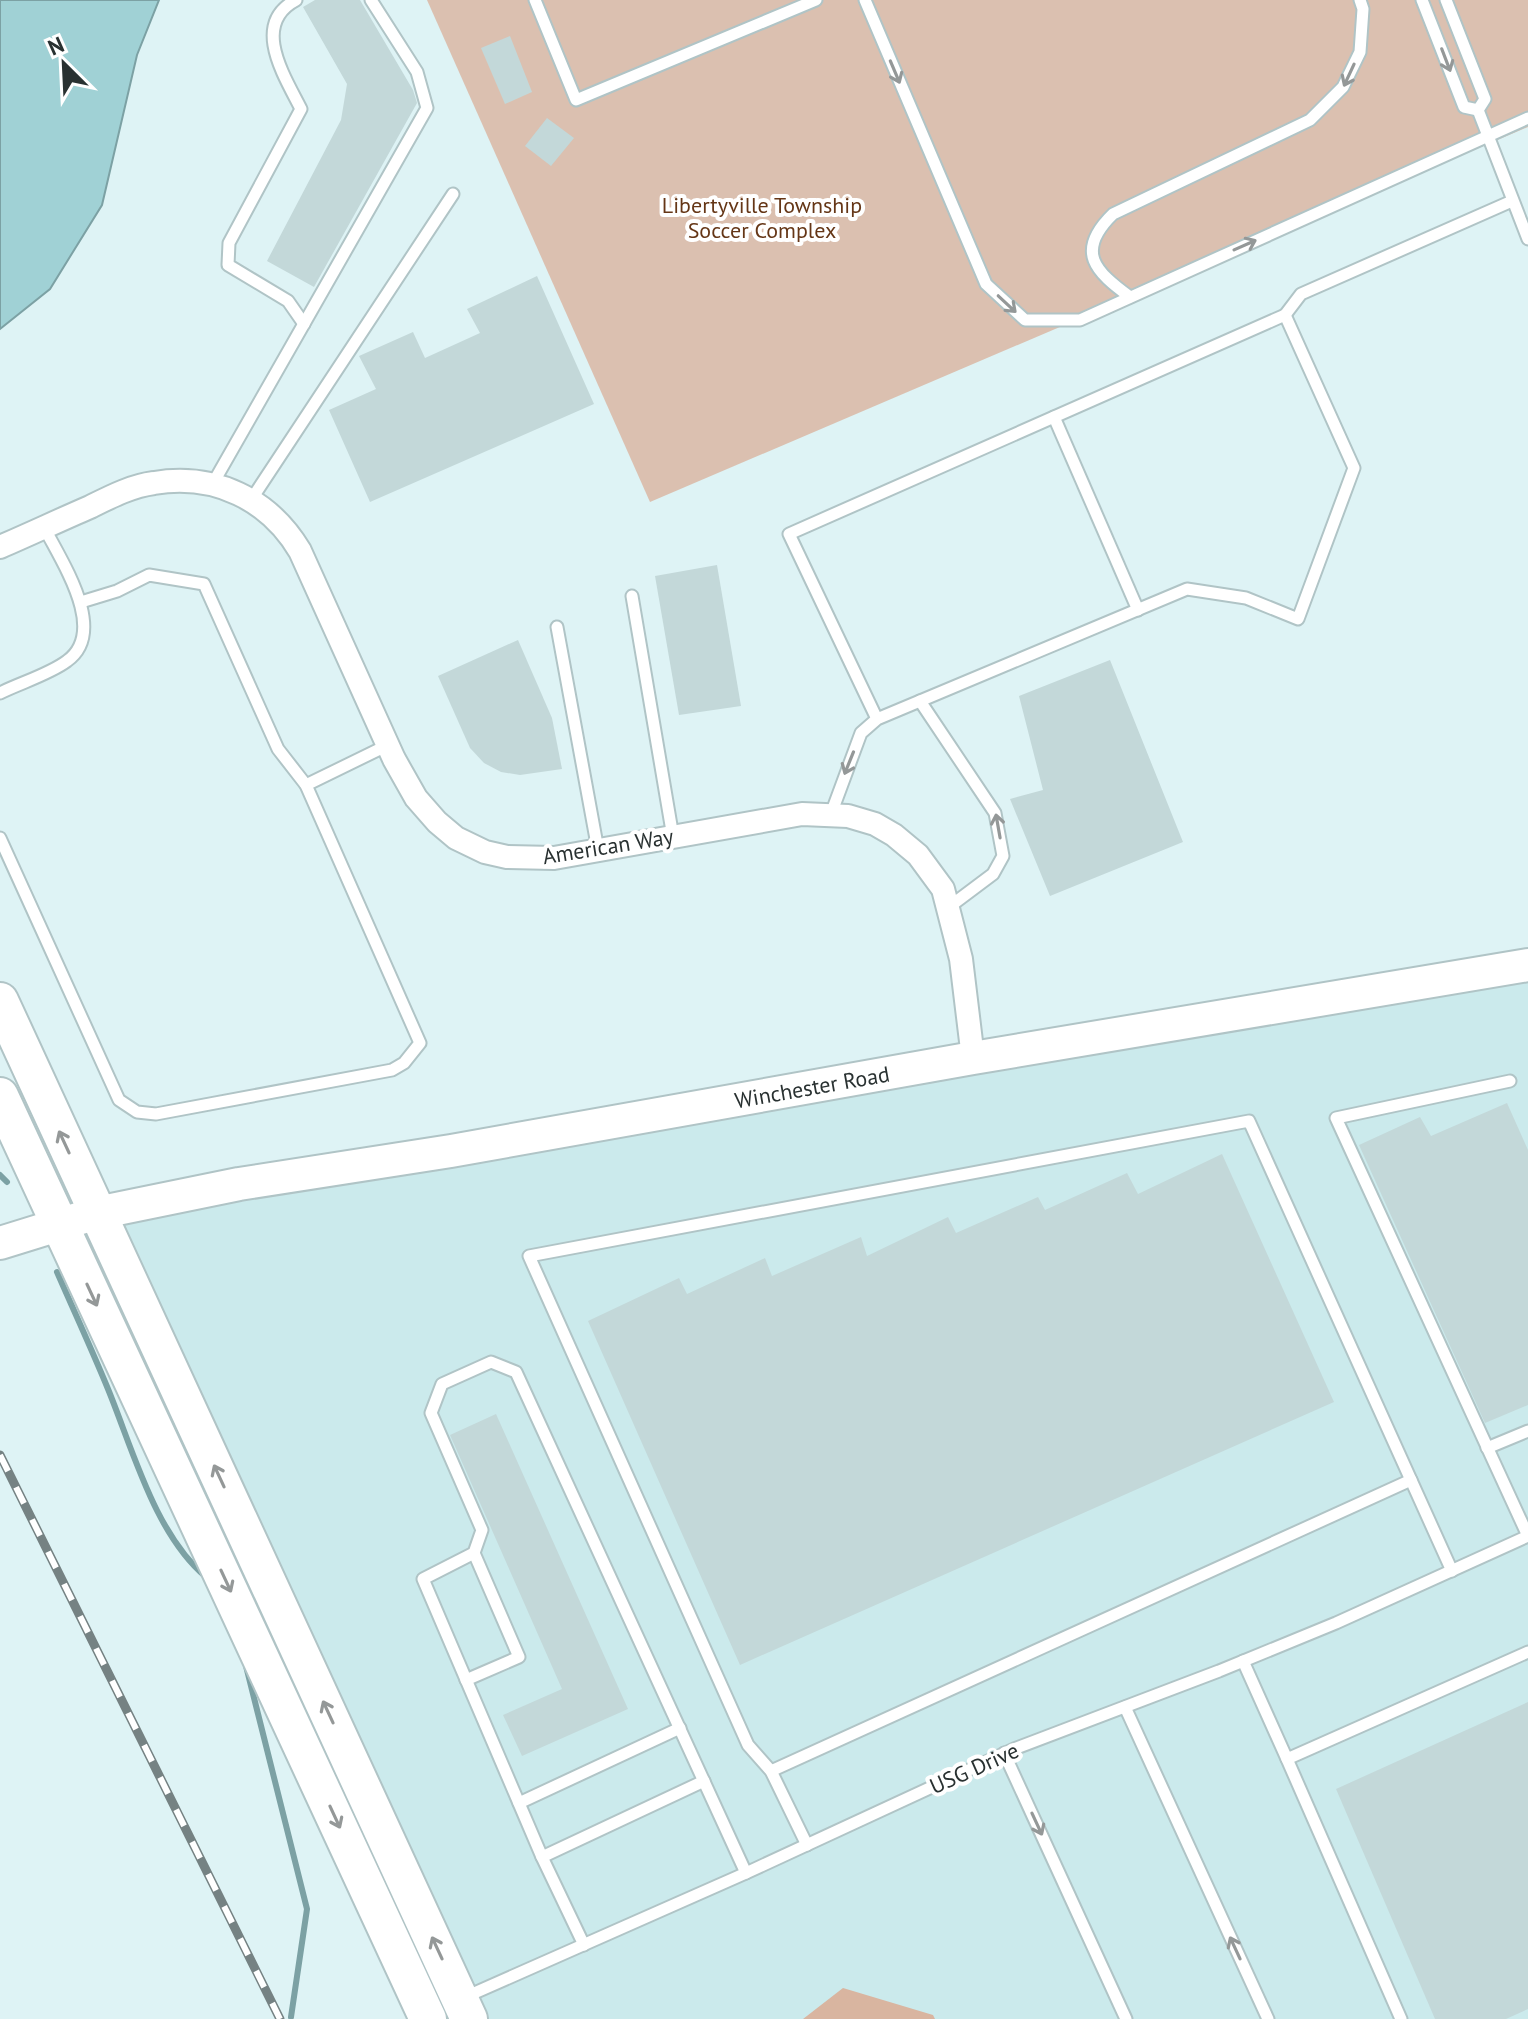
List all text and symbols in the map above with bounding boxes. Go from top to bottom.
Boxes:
north arrow [24,24,104,104]
text: N [44,30,68,61]
one-way arrow [1440,47,1454,72]
one-way arrow [889,59,904,84]
one-way arrow [1341,63,1356,87]
park label: Libertyville Township Soccer Complex [662,191,862,244]
one-way arrow [1232,237,1257,252]
one-way arrow [997,294,1017,313]
one-way arrow [841,750,855,775]
one-way arrow [989,814,1004,840]
street label: American Way [541,822,676,870]
street label: Winchester Road [732,1060,892,1114]
one-way arrow [56,1130,71,1154]
one-way arrow [85,1283,100,1307]
one-way arrow [211,1464,226,1488]
one-way arrow [219,1569,234,1593]
one-way arrow [320,1700,335,1724]
street label: USG Drive [925,1736,1023,1800]
one-way arrow [328,1805,343,1829]
one-way arrow [1030,1812,1045,1836]
one-way arrow [428,1936,443,1961]
one-way arrow [1227,1936,1242,1961]

